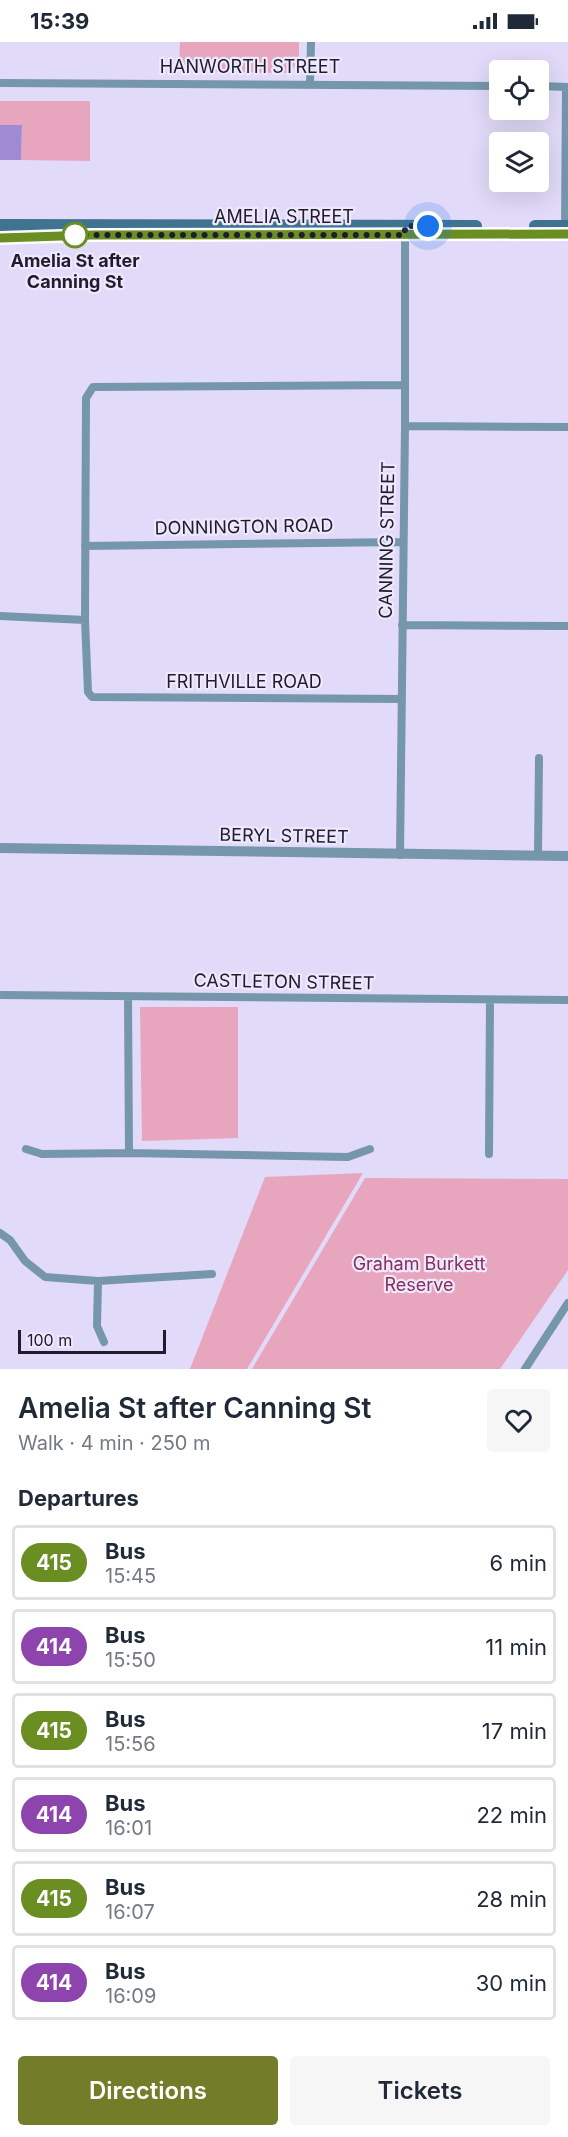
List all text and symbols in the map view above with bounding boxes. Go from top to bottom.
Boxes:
text: 15:39 [30,8,89,34]
street label: HANWORTH STREET [160,56,340,77]
map controls [489,60,549,192]
button: locate [489,60,549,120]
button: layers [489,132,549,192]
street label: AMELIA STREET [214,206,354,227]
your location [413,211,443,241]
marker: Amelia St after Canning St [62,222,88,248]
place label: Amelia St after Canning St [10,250,140,292]
street label: CANNING STREET [375,461,398,619]
street label: DONNINGTON ROAD [154,514,334,539]
street label: FRITHVILLE ROAD [166,671,322,692]
street label: BERYL STREET [219,824,349,847]
street label: CASTLETON STREET [193,969,375,994]
park label: Graham Burkett Reserve [353,1253,485,1295]
scale bar [18,1327,166,1354]
text: 100 m [27,1330,72,1350]
button: heart [487,1389,550,1452]
text: Amelia St after Canning St [18,1391,371,1425]
text: Walk · 4 min · 250 m [18,1431,211,1455]
text: Departures [18,1485,139,1511]
text: Bus [105,1538,146,1564]
text: 415 [36,1550,72,1575]
text: 6 min [490,1550,547,1576]
text: 15:45 [105,1564,156,1588]
text: Bus [105,1622,146,1648]
text: 414 [36,1634,72,1659]
text: 11 min [485,1634,547,1660]
text: 15:50 [105,1648,156,1672]
text: Bus [105,1706,146,1732]
text: 415 [36,1718,72,1743]
text: 17 min [482,1718,547,1744]
text: 15:56 [105,1732,156,1756]
text: Bus [105,1790,146,1816]
text: 414 [36,1802,72,1827]
text: 22 min [476,1802,547,1828]
text: 16:01 [105,1816,152,1840]
text: Bus [105,1874,146,1900]
text: 415 [36,1886,72,1911]
text: 28 min [476,1886,547,1912]
text: 16:07 [105,1900,155,1924]
text: Bus [105,1958,146,1984]
text: 414 [36,1970,72,1995]
text: 30 min [476,1970,547,1996]
text: 16:09 [105,1984,156,2008]
button: Directions [18,2056,278,2125]
button: Tickets [290,2056,550,2125]

